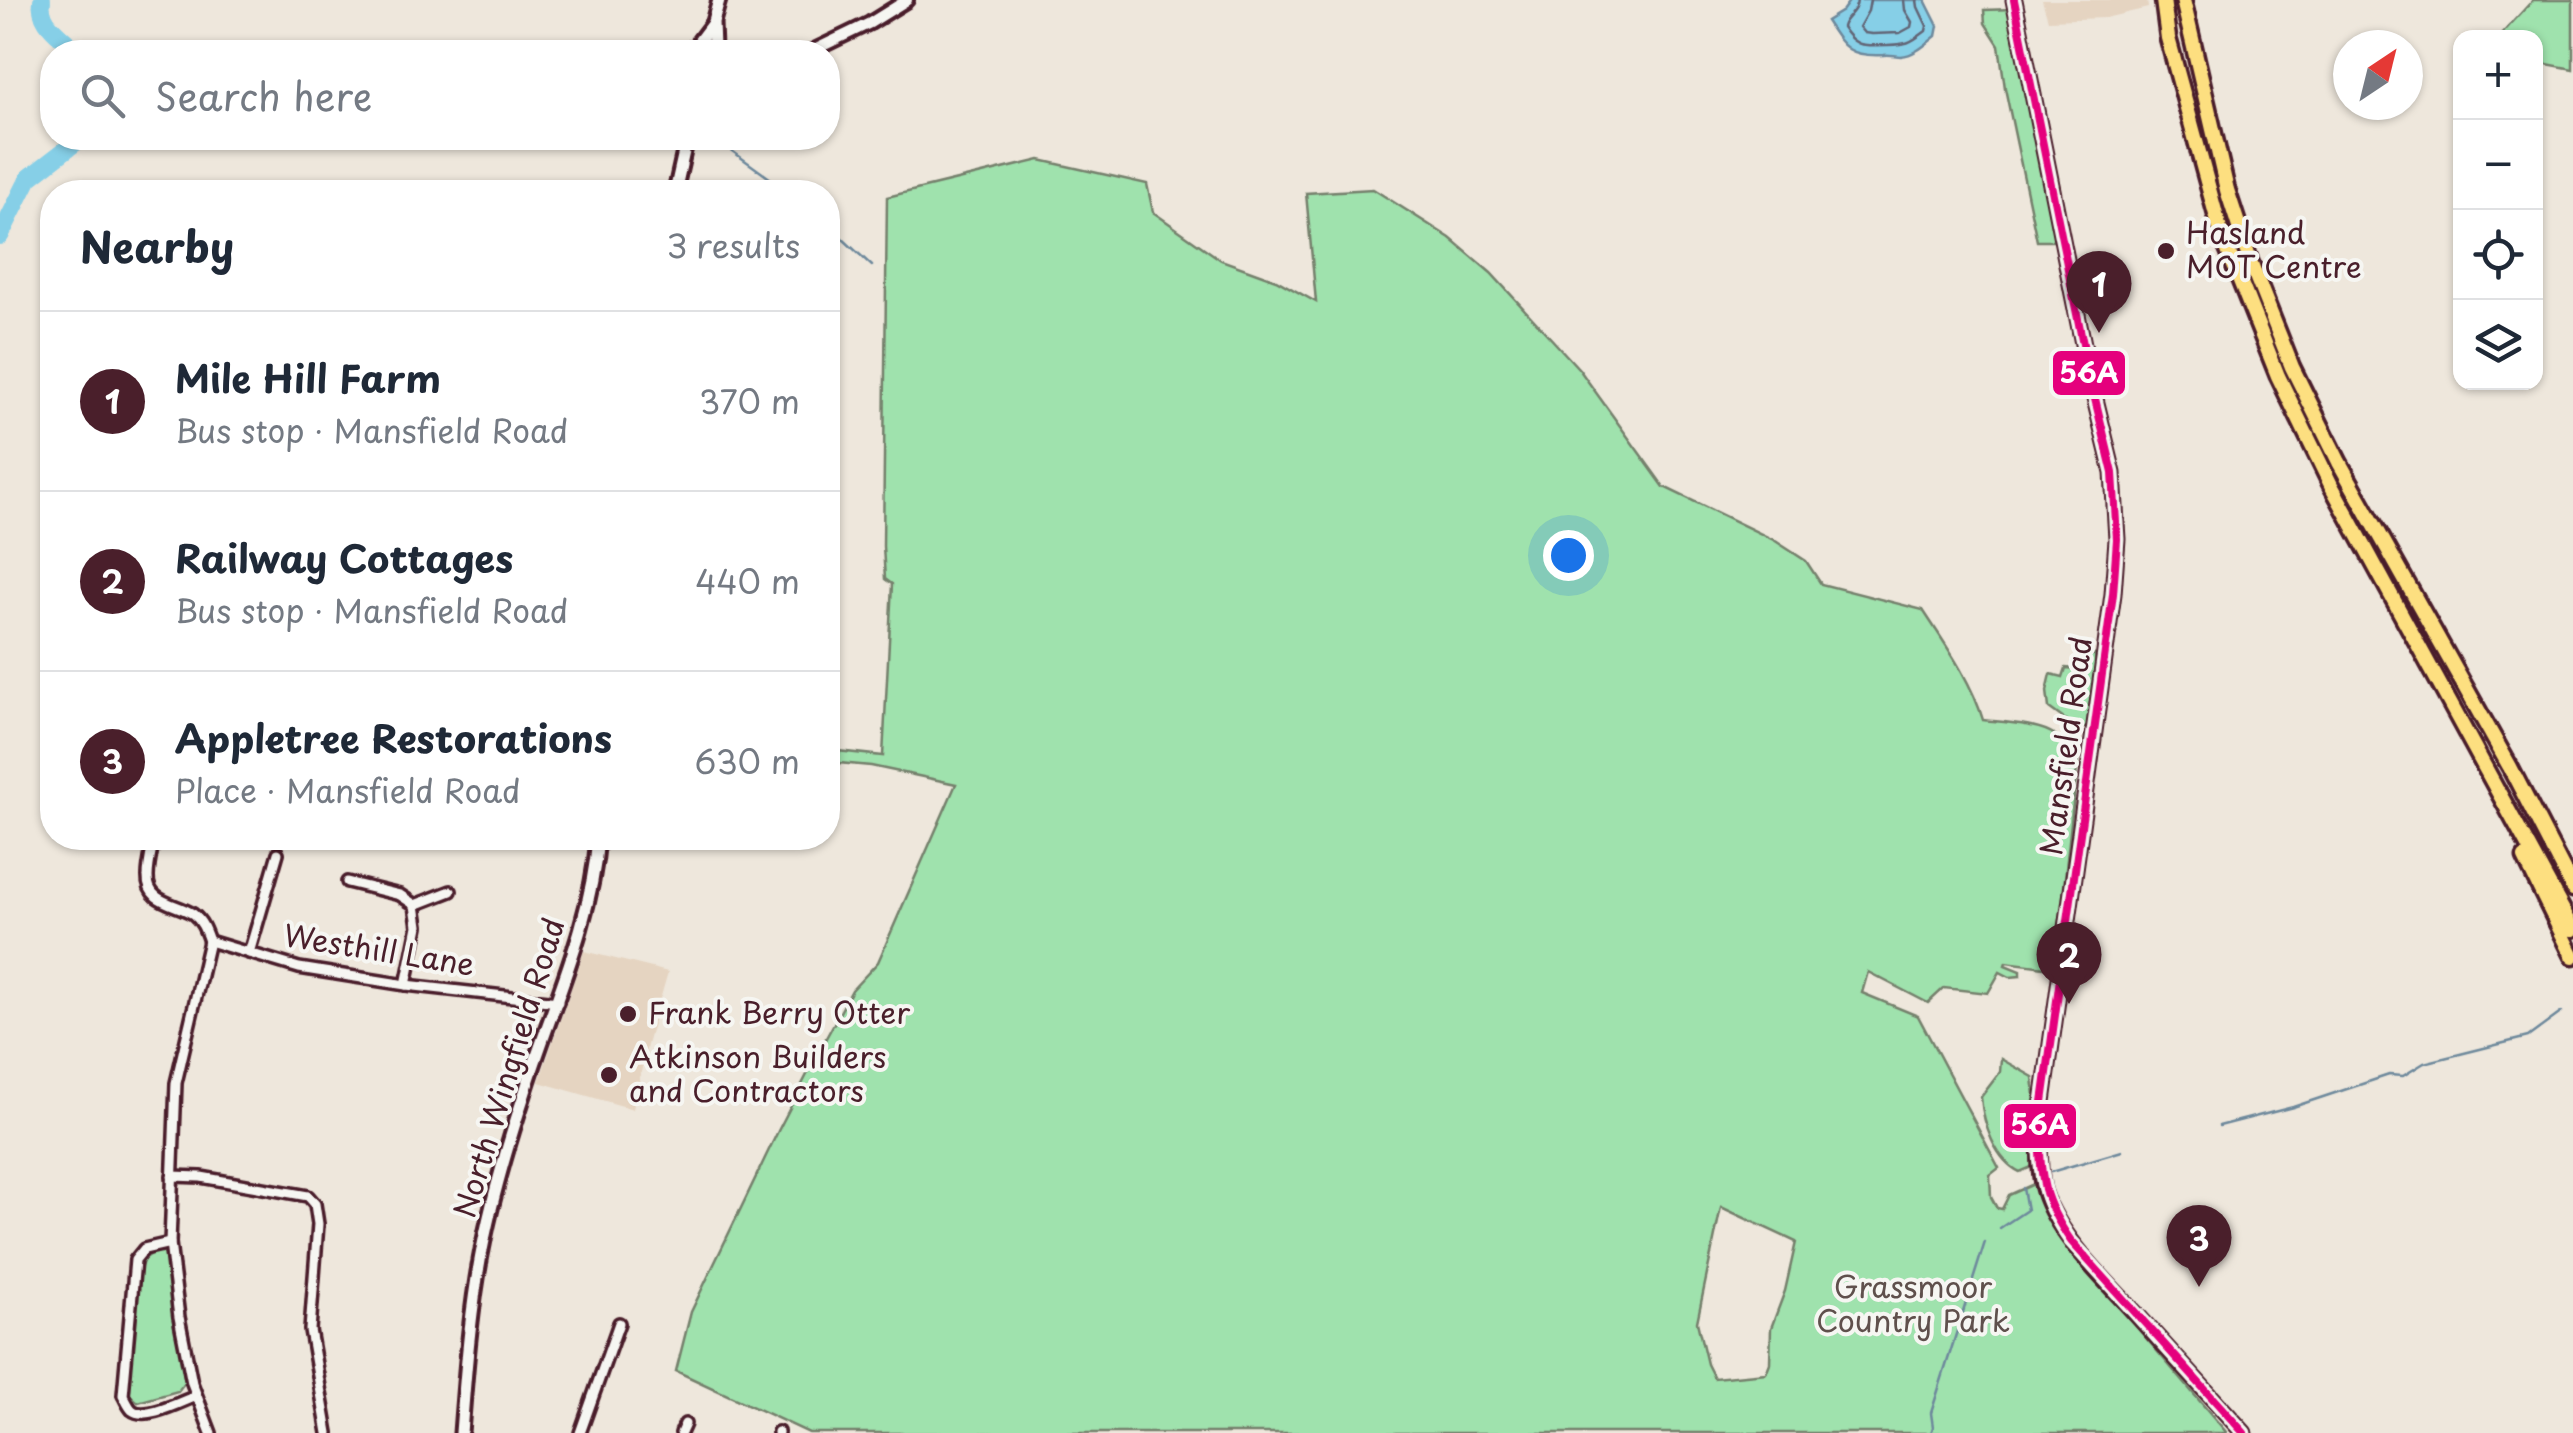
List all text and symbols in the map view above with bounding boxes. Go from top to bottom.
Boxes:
north arrow [2333,30,2423,120]
map controls [2453,30,2543,390]
button: + [2453,30,2543,120]
search box [40,40,840,150]
text: Search here [155,67,372,124]
icon: search [75,68,130,123]
button: − [2453,120,2543,210]
place label: Hasland MOT Centre [2186,209,2362,288]
button: locate [2453,210,2543,300]
text: Nearby [80,214,234,277]
text: 3 results [666,221,800,269]
marker: Hasland MOT Centre [2155,240,2177,262]
pin: 1 [2066,250,2132,333]
button: layers [2453,300,2543,390]
text: Mile Hill Farm [175,349,441,406]
line badge: 56A [2051,349,2127,397]
text: 56A [2059,350,2119,393]
text: 1 [105,377,120,425]
text: 370 m [699,377,800,425]
text: Bus stop · Mansfield Road [175,406,568,454]
text: Railway Cottages [175,529,513,586]
your location [1543,530,1594,581]
text: 2 [101,557,124,605]
text: 440 m [695,557,800,605]
text: Bus stop · Mansfield Road [175,586,568,634]
street label: Mansfield Road [2027,633,2102,858]
text: Appletree Restorations [175,709,612,766]
text: 3 [102,737,123,785]
text: 630 m [695,737,800,785]
text: Place · Mansfield Road [175,766,521,814]
street label: Westhill Lane [281,911,478,986]
street label: North Wingfield Road [441,912,575,1223]
pin: 2 [2036,922,2102,1004]
place label: Frank Berry Otter [648,989,910,1034]
marker: Frank Berry Otter [617,1003,639,1025]
place label: Atkinson Builders and Contractors [629,1033,887,1112]
marker: Atkinson Builders and Contractors [598,1064,620,1086]
line badge: 56A [2002,1102,2078,1150]
text: 56A [2010,1102,2070,1145]
pin: 3 [2166,1204,2232,1287]
park label: Grassmoor Country Park [1816,1263,2010,1342]

